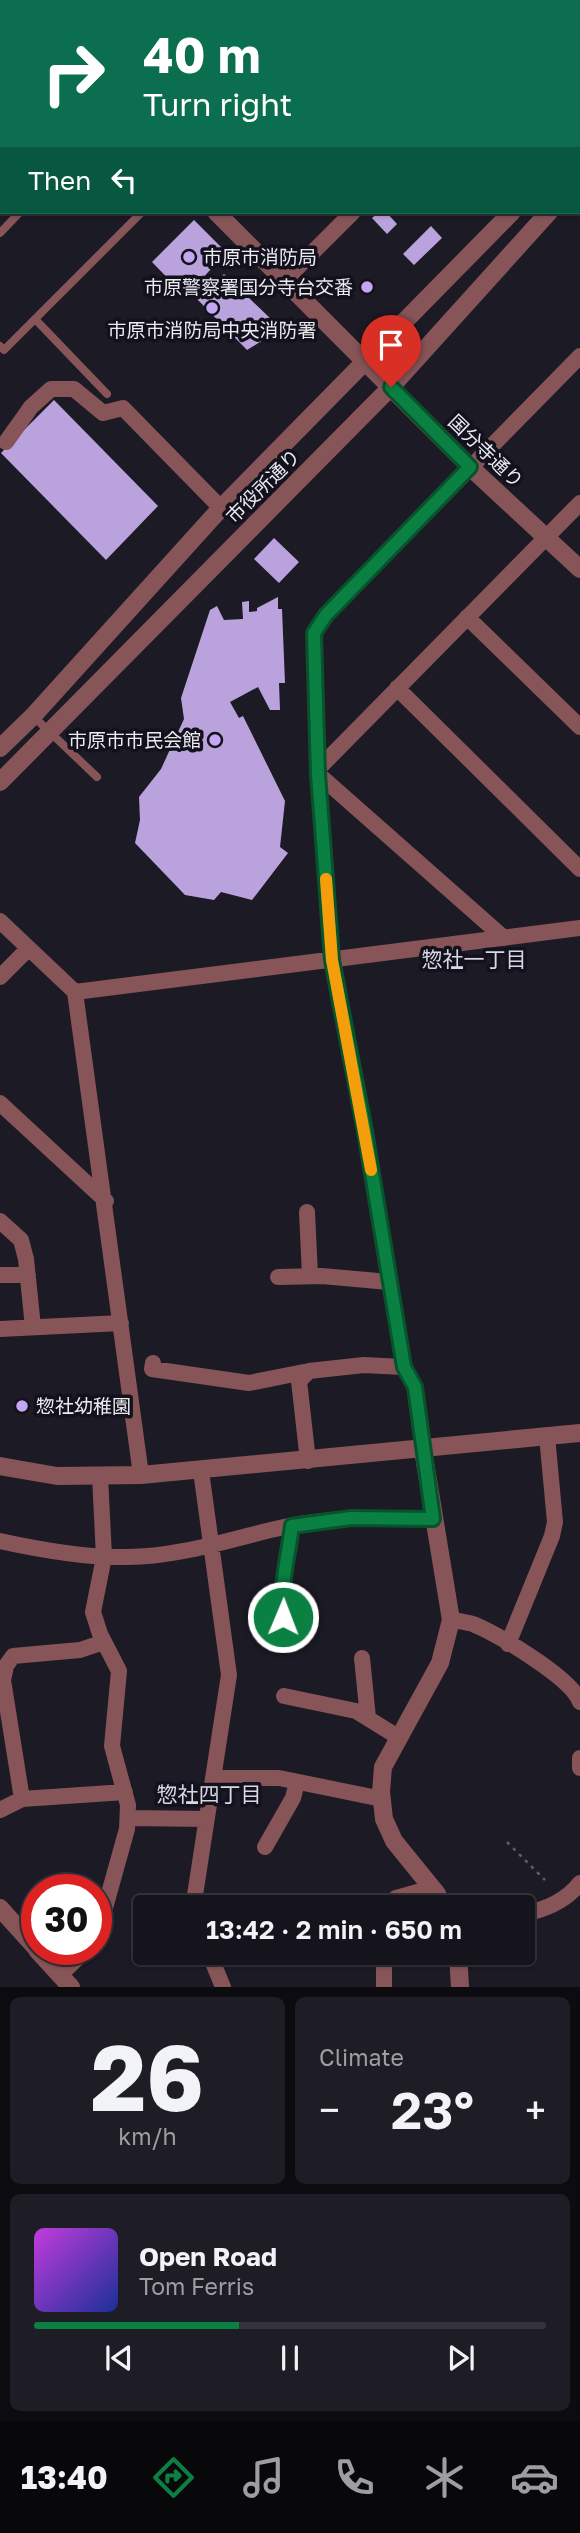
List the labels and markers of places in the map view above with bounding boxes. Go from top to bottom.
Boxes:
place label: 市原市消防局 [203,245,317,268]
marker: 市原市消防局 [181,249,197,265]
place label: 市原警察署国分寺台交番 [144,275,353,298]
marker: 市原警察署国分寺台交番 [359,279,375,295]
marker: 市原市消防局中央消防署 [204,300,220,316]
pin [361,315,421,387]
place label: 市原市消防局中央消防署 [107,318,317,341]
place label: 市原市市民会館 [68,728,201,751]
marker: 市原市市民会館 [207,732,223,748]
place label: 惣社幼稚園 [36,1394,131,1417]
marker: 惣社幼稚園 [14,1398,30,1414]

